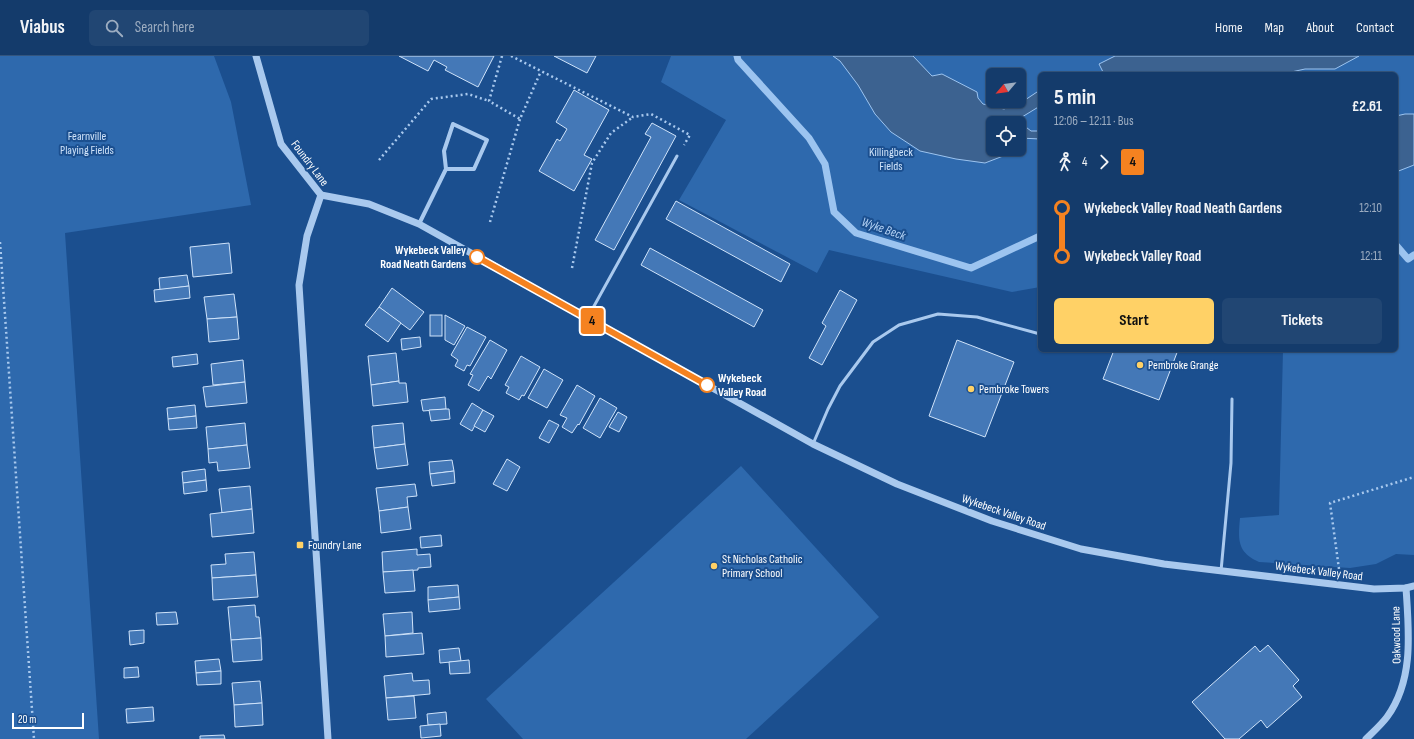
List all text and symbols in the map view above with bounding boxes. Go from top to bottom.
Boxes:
search box [89,10,369,46]
text: Viabus [20,16,65,39]
icon: search [103,17,125,39]
text: Search here [135,18,194,37]
text: Home [1215,19,1243,36]
text: Map [1265,19,1284,36]
text: About [1306,19,1334,36]
text: Contact [1356,19,1394,36]
north arrow [986,68,1026,108]
map controls [986,68,1026,156]
text: 5 min [1054,84,1096,111]
text: £2.61 [1352,97,1382,116]
text: 12:06 – 12:11 · Bus [1054,113,1134,129]
button: locate [986,116,1026,156]
park label: Fearnville Playing Fields [60,129,114,158]
street label: Foundry Lane [287,137,332,189]
park label: Killingbeck Fields [869,145,913,174]
icon: walk [1054,151,1076,173]
icon: forward [1093,151,1115,173]
text: 4 [1129,153,1136,170]
text: 4 [1082,154,1087,170]
text: Wykebeck Valley Road Neath Gardens [1084,199,1282,218]
text: 12:10 [1359,200,1382,216]
water label: Wyke Beck [860,214,909,244]
place label: Wykebeck Valley Road Neath Gardens [380,243,466,272]
text: Wykebeck Valley Road [1084,247,1201,266]
text: 12:11 [1360,248,1382,264]
marker: Wykebeck Valley Road Neath Gardens [469,249,485,265]
button: Start [1054,298,1214,344]
button: Tickets [1222,298,1382,344]
line badge: 4 [579,308,605,334]
text: 4 [589,312,595,329]
place label: Pembroke Grange [1148,358,1219,373]
marker: Pembroke Grange [1135,360,1145,370]
place label: Wykebeck Valley Road [718,371,766,400]
marker: Wykebeck Valley Road [699,377,715,393]
place label: Pembroke Towers [979,382,1049,397]
marker: Pembroke Towers [966,384,976,394]
street label: Wykebeck Valley Road [960,491,1048,534]
place label: Foundry Lane [308,538,362,553]
marker: Foundry Lane [295,540,305,550]
place label: St Nicholas Catholic Primary School [722,552,803,581]
street label: Wykebeck Valley Road [1274,559,1364,584]
marker: St Nicholas Catholic Primary School [709,561,719,571]
street label: Oakwood Lane [1388,606,1405,664]
scale bar [12,711,84,730]
text: 20 m [18,713,36,726]

